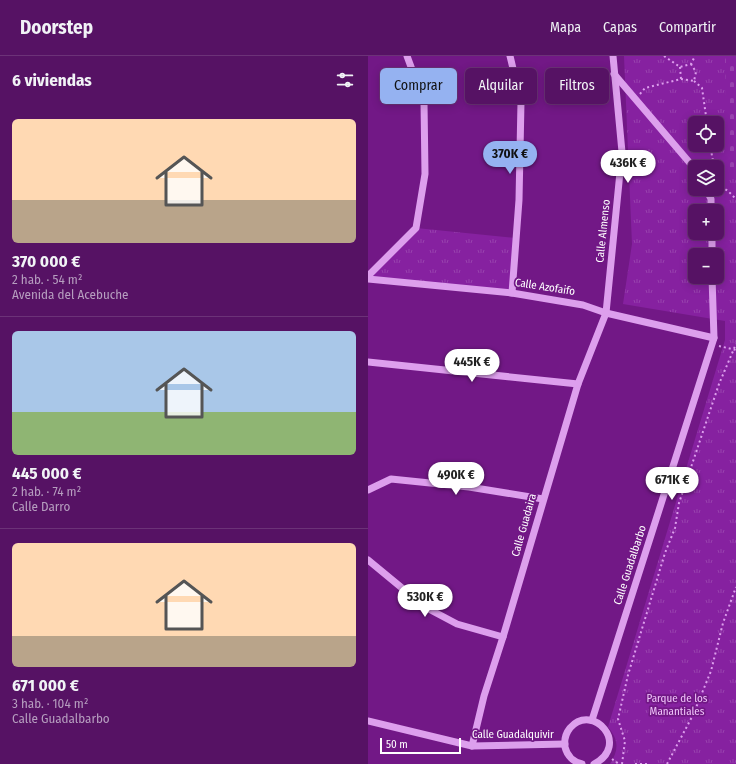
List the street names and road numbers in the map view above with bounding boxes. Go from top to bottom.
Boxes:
street label: Calle Almenso [593,199,613,263]
street label: Calle Azofaifo [514,276,576,298]
street label: Calle Guadaira [509,492,539,558]
street label: Calle Guadalbarbo [611,523,649,606]
street label: Calle Guadalquivir [472,728,554,741]

